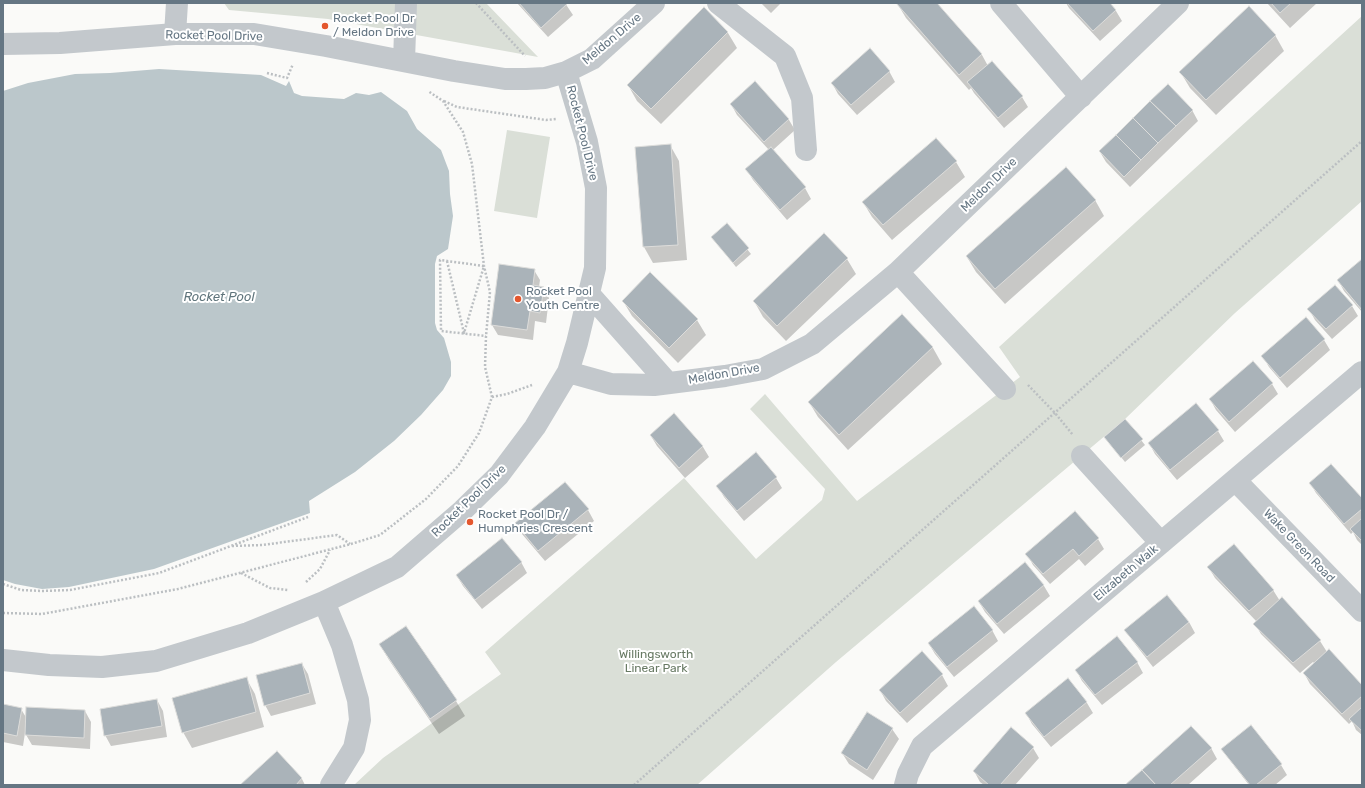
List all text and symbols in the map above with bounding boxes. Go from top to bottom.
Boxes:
street label: Meldon Drive [580,10,644,68]
place label: Rocket Pool Dr / Meldon Drive [333,12,415,40]
marker: Rocket Pool Dr / Meldon Drive [320,21,330,31]
street label: Rocket Pool Drive [165,28,263,44]
street label: Rocket Pool Drive [563,84,601,182]
street label: Meldon Drive [958,155,1020,215]
place label: Rocket Pool Youth Centre [526,285,600,313]
water label: Rocket Pool [183,289,255,305]
marker: Rocket Pool Youth Centre [513,294,523,304]
street label: Meldon Drive [687,361,761,387]
street label: Rocket Pool Drive [429,462,509,540]
street label: Wake Green Road [1260,506,1338,586]
place label: Rocket Pool Dr / Humphries Crescent [478,508,593,536]
marker: Rocket Pool Dr / Humphries Crescent [465,517,475,527]
street label: Elizabeth Walk [1091,542,1161,604]
park label: Willingsworth Linear Park [619,648,693,676]

